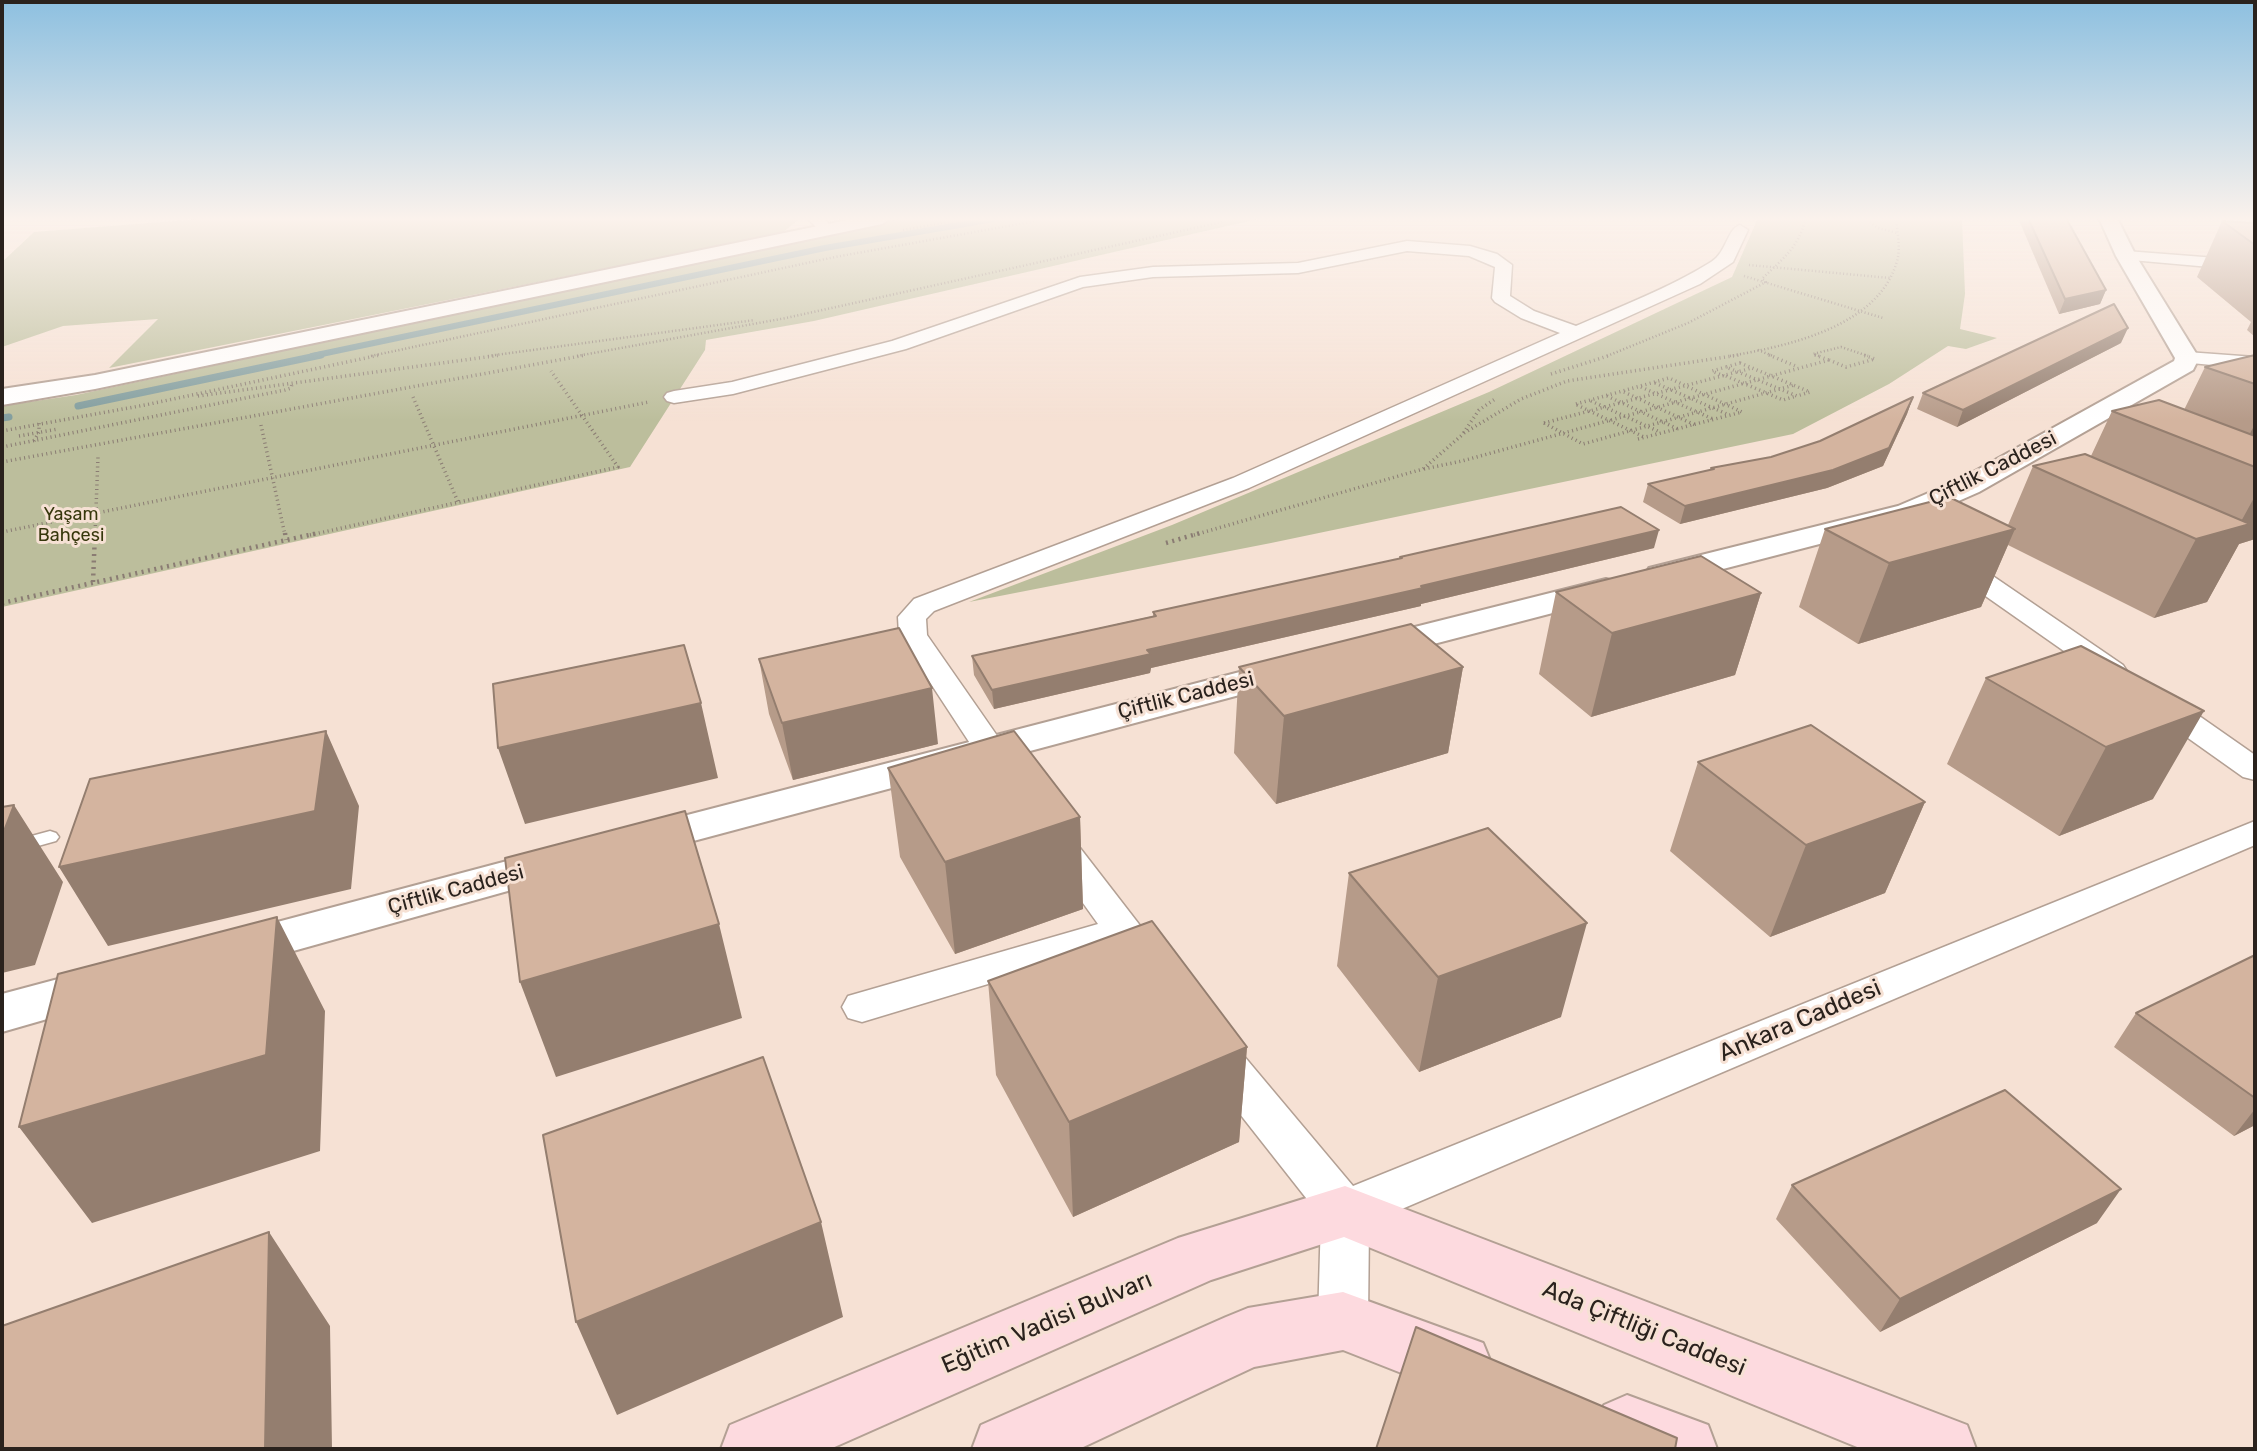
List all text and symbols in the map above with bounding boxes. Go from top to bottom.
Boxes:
street label: Çiftlik Caddesi [1925,426,2061,512]
park label: Yaşam Bahçesi [38,504,104,546]
street label: Çiftlik Caddesi [1115,667,1257,725]
street label: Çiftlik Caddesi [385,860,527,920]
street label: Ankara Caddesi [1715,974,1885,1068]
street label: Eğitim Vadisi Bulvarı [937,1266,1157,1380]
street label: Ada Çiftliği Caddesi [1538,1275,1750,1383]

